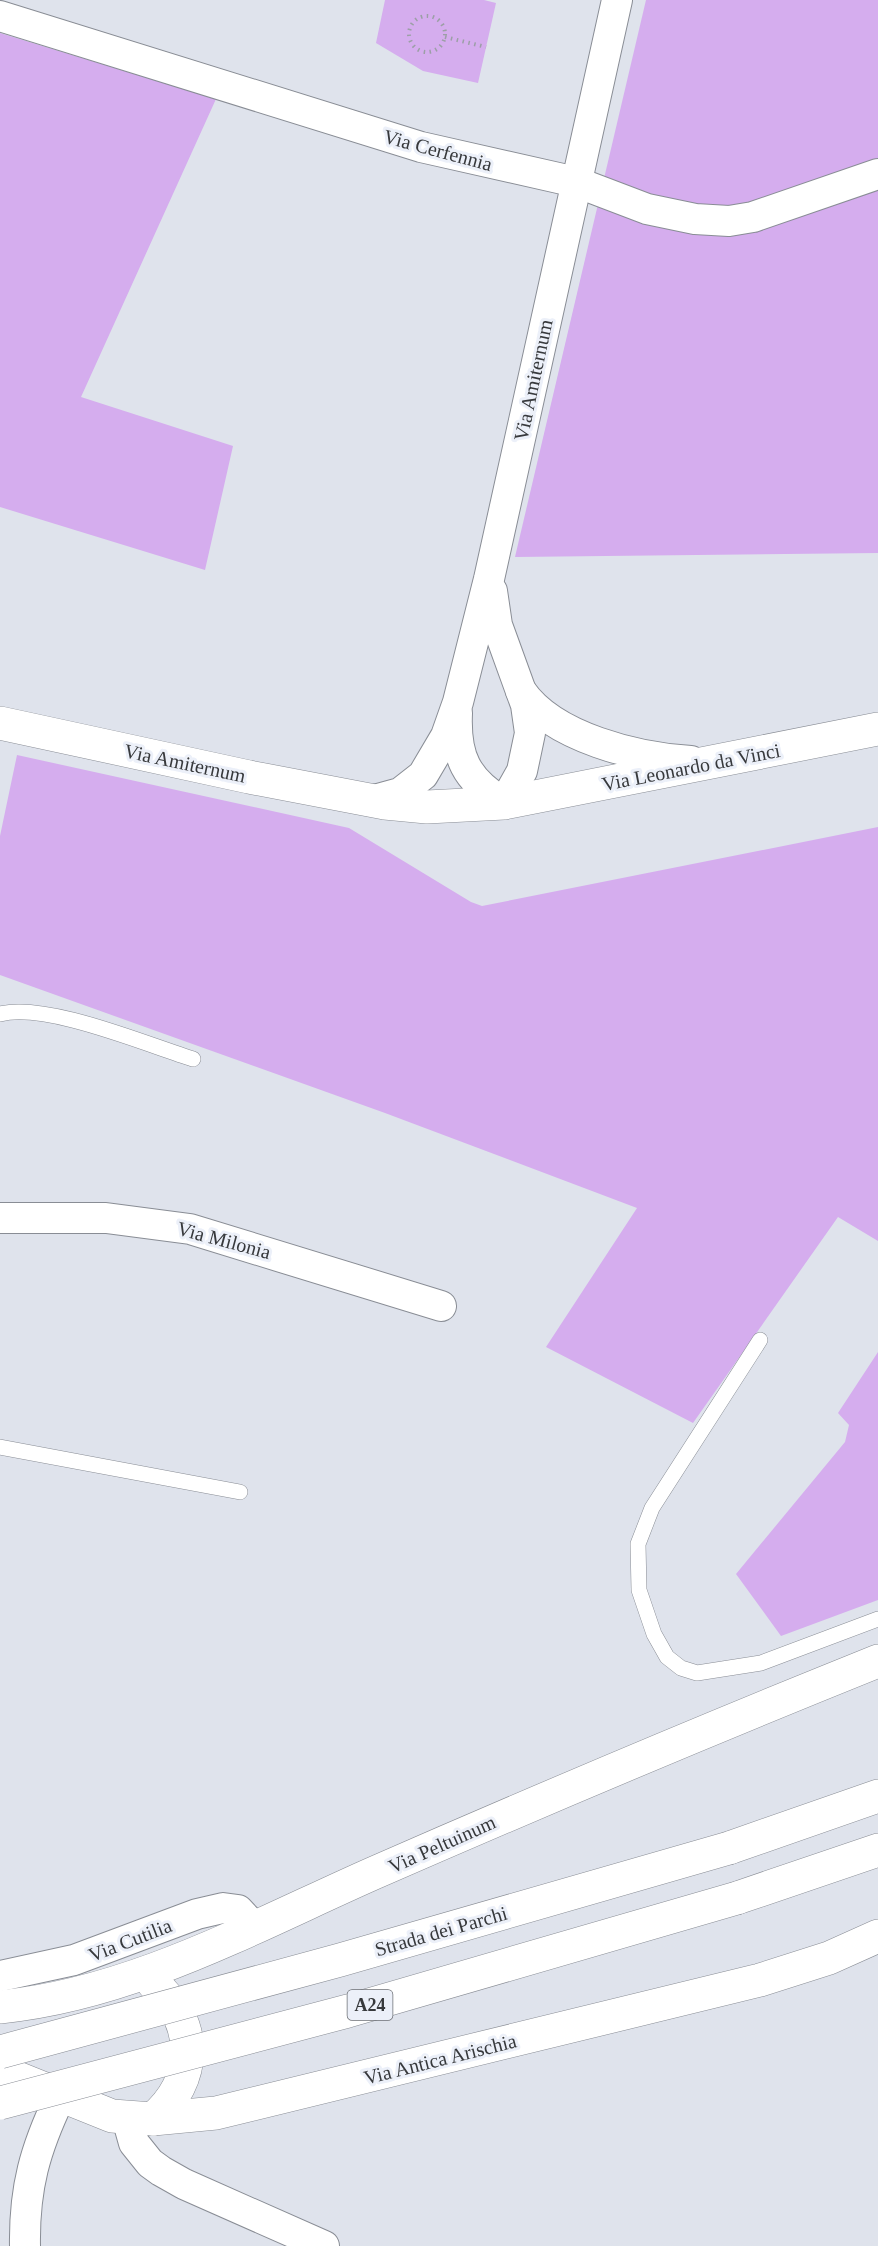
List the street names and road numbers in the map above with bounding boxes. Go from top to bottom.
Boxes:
street label: Via Cerfennia [381,125,495,175]
street label: Via Amiternum [509,317,557,443]
street label: Via Amiternum [122,739,248,787]
street label: Via Leonardo da Vinci [600,739,782,795]
street label: Via Milonia [175,1217,273,1263]
street label: Via Peltuinum [385,1810,499,1877]
street label: Strada dei Parchi [372,1901,510,1960]
street label: Via Cutilia [85,1914,175,1966]
road number: A24 [348,1990,392,2020]
street label: Via Antica Arischia [361,2029,519,2089]

